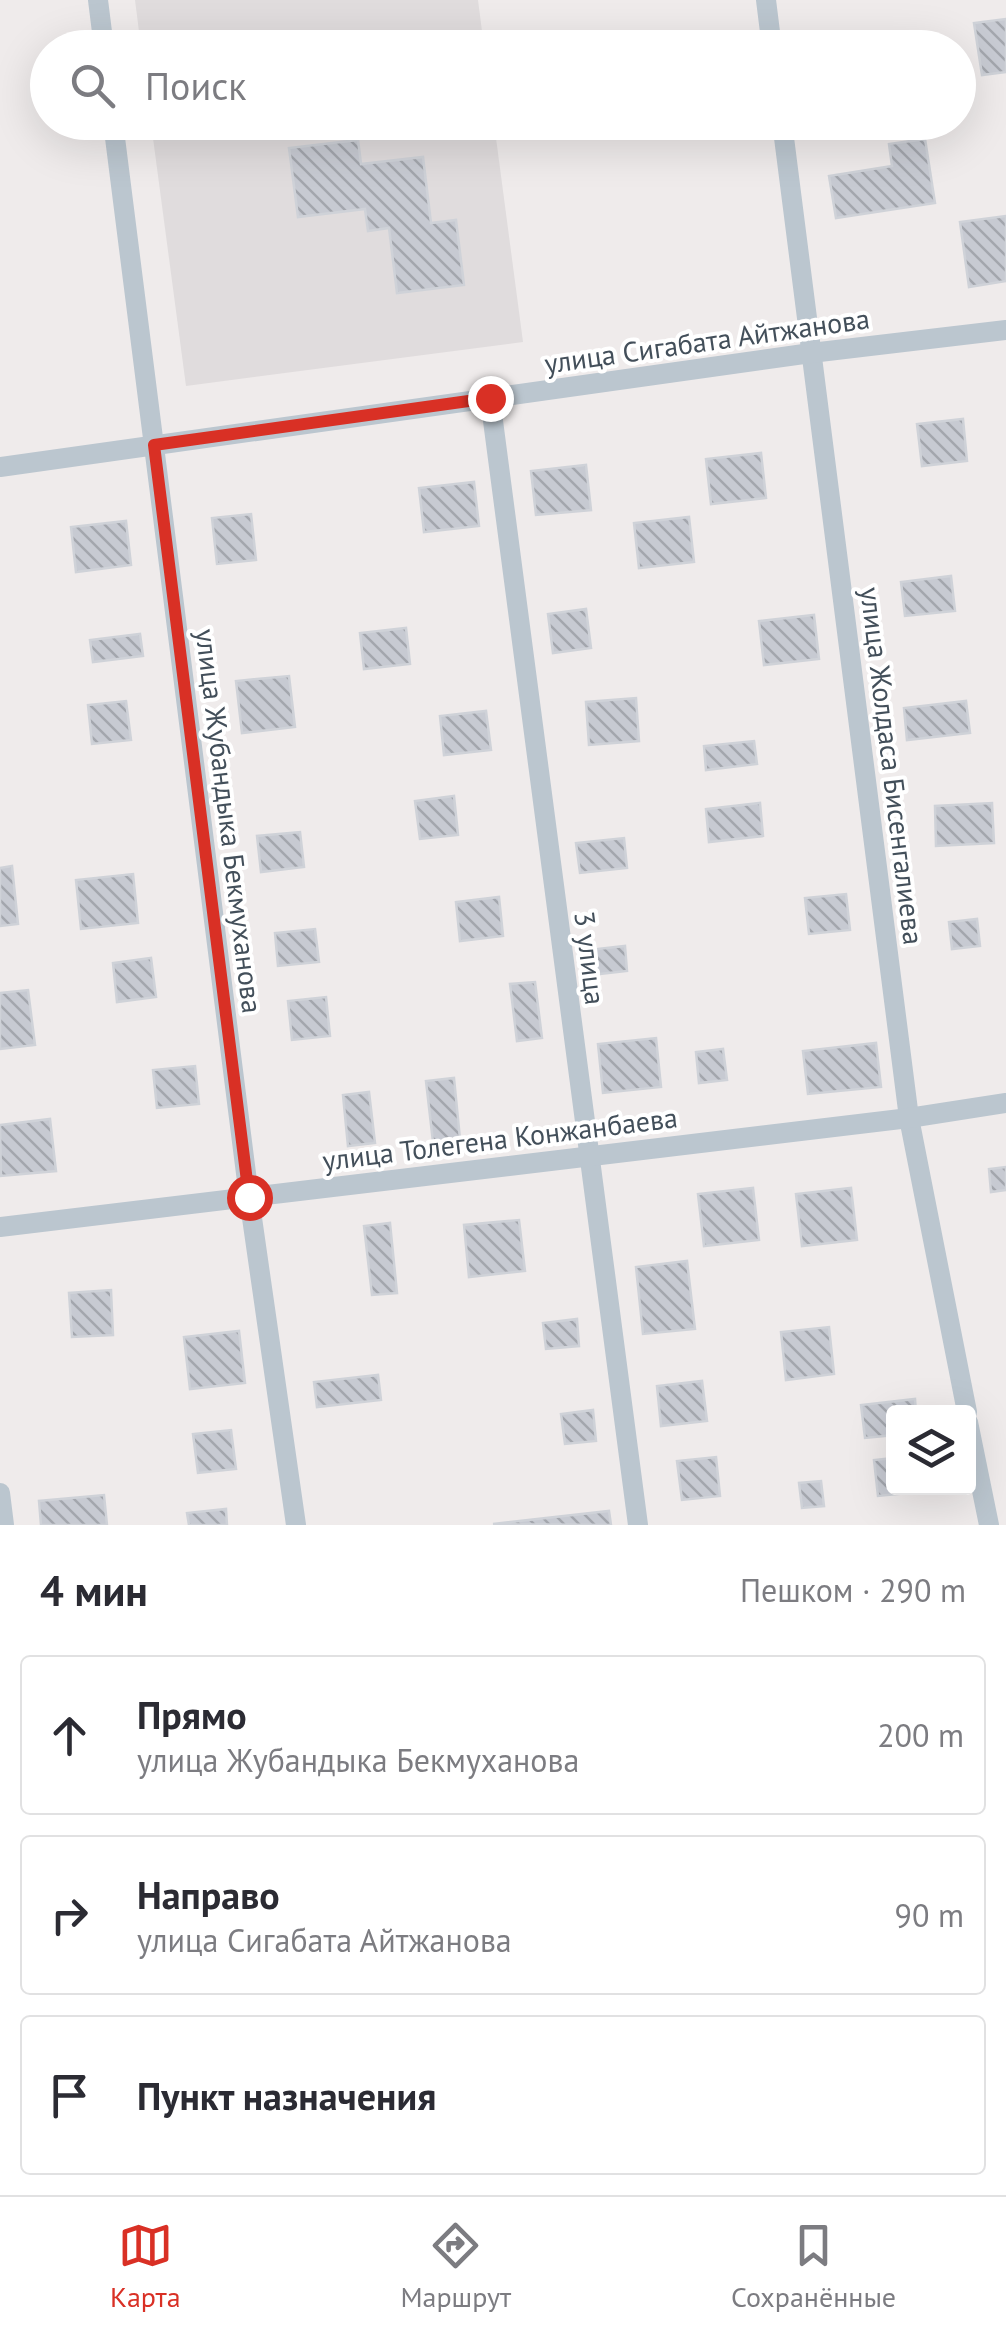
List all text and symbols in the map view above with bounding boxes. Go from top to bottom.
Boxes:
search box [30,30,976,140]
icon: search [65,58,120,113]
text: Поиск [145,61,246,110]
street label: улица Сигабата Айтжанова [542,299,872,382]
route end [468,376,514,422]
street label: улица Жолдаса Бисенгалиева [852,585,933,947]
street label: улица Жубандыка Бекмуханова [188,627,271,1015]
street label: 3 улица [566,909,615,1007]
street label: улица Толегена Конжанбаева [320,1098,680,1179]
route start [227,1175,273,1221]
map controls [886,1405,976,1495]
button: layers [886,1405,976,1495]
text: 4 мин [40,1563,148,1618]
text: Пешком · 290 m [740,1569,966,1611]
text: Прямо [137,1690,247,1739]
icon: ahead [42,1708,97,1763]
text: 200 m [877,1714,964,1756]
text: улица Жубандыка Бекмуханова [137,1739,579,1781]
text: Направо [137,1870,280,1919]
icon: right [42,1888,97,1943]
text: 90 m [895,1894,964,1936]
text: улица Сигабата Айтжанова [137,1919,512,1961]
icon: arrive [42,2068,97,2123]
text: Пункт назначения [137,2071,436,2120]
tab: Карта [110,2218,181,2315]
tab: Маршрут [400,2218,511,2315]
tab: Сохранённые [731,2218,896,2315]

